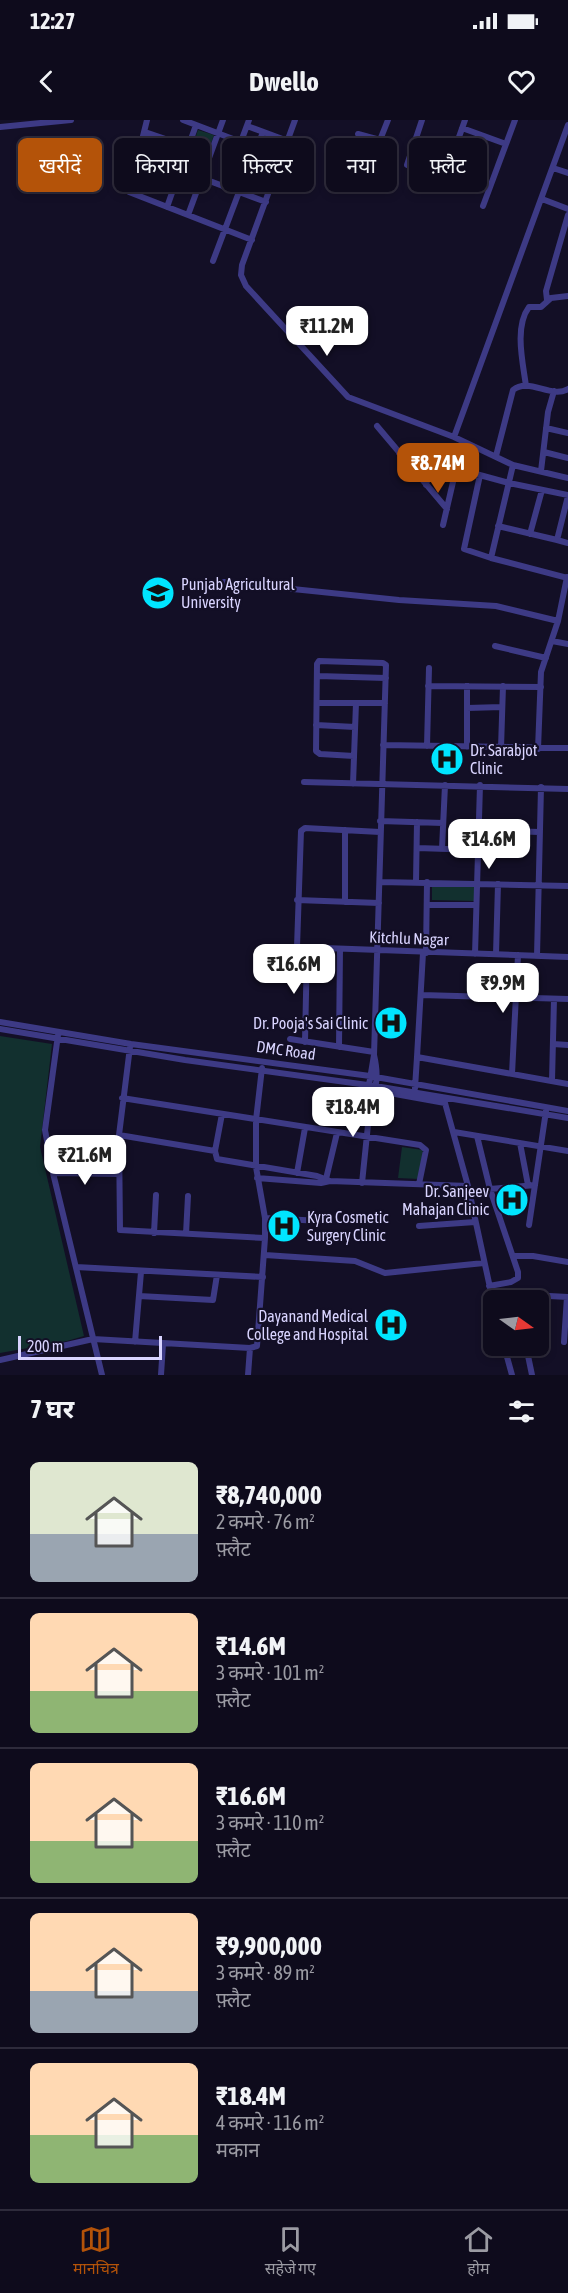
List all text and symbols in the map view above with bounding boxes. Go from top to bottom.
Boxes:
text: 12:27 [30,8,75,34]
icon: back [30,65,63,98]
icon: heart [505,65,538,98]
text: Dwello [249,66,319,97]
chip: खरीदें [18,138,102,192]
chip: किराया [114,138,210,192]
chip: फ़िल्टर [222,138,314,192]
chip: नया [326,138,397,192]
chip: फ़्लैट [409,138,487,192]
pin: ₹11.2M [278,306,376,357]
text: ₹11.2M [300,314,354,337]
pin: ₹8.74M [389,443,487,494]
text: ₹8.74M [411,451,465,474]
school or university icon: Punjab Agricultural University [140,575,176,611]
place label: Punjab Agricultural University [181,575,295,612]
hospital icon: Dr. Sarabjot Clinic [429,741,465,777]
place label: Dr. Sarabjot Clinic [470,741,538,777]
pin: ₹14.6M [440,819,538,870]
text: ₹14.6M [462,827,516,850]
street label: Kitchlu Nagar [369,928,449,949]
pin: ₹16.6M [245,944,343,995]
text: ₹16.6M [267,952,321,975]
pin: ₹9.9M [461,963,545,1014]
text: ₹9.9M [481,971,525,994]
hospital icon: Dr. Pooja's Sai Clinic [373,1005,409,1041]
place label: Dr. Pooja's Sai Clinic [253,1014,368,1033]
street label: DMC Road [255,1037,317,1063]
pin: ₹18.4M [304,1087,402,1138]
text: ₹18.4M [326,1095,380,1118]
pin: ₹21.6M [36,1135,134,1186]
text: ₹21.6M [58,1143,112,1166]
place label: Dr. Sanjeev Mahajan Clinic [402,1182,489,1219]
hospital icon: Dr. Sanjeev Mahajan Clinic [494,1182,530,1218]
hospital icon: Kyra Cosmetic Surgery Clinic [266,1208,302,1244]
place label: Kyra Cosmetic Surgery Clinic [307,1208,388,1245]
north arrow [483,1290,549,1356]
map controls [483,1290,549,1356]
place label: Dayanand Medical College and Hospital [247,1307,369,1344]
hospital icon: Dayanand Medical College and Hospital [373,1307,409,1343]
scale bar [18,1333,162,1360]
text: 200 m [27,1337,63,1355]
text: 7 घर [30,1394,74,1424]
icon: filters [505,1395,538,1428]
text: ₹8,740,000 [216,1480,322,1510]
icon: home [78,1486,150,1558]
text: 2 कमरे · 76 m² [216,1510,315,1533]
text: फ़्लैट [216,1537,251,1560]
text: ₹14.6M [216,1631,286,1661]
icon: home [78,1637,150,1709]
text: 3 कमरे · 101 m² [216,1661,324,1684]
text: फ़्लैट [216,1688,251,1711]
text: ₹16.6M [216,1781,286,1811]
icon: home [78,1787,150,1859]
text: 3 कमरे · 110 m² [216,1811,324,1834]
text: फ़्लैट [216,1838,251,1861]
text: ₹9,900,000 [216,1931,322,1961]
icon: home [78,1937,150,2009]
text: 3 कमरे · 89 m² [216,1961,315,1984]
text: फ़्लैट [216,1988,251,2011]
text: ₹18.4M [216,2081,286,2111]
icon: home [78,2087,150,2159]
text: 4 कमरे · 116 m² [216,2111,324,2134]
text: मकान [216,2138,260,2161]
tab: मानचित्र [73,2223,119,2281]
tab: सहेजे गए [265,2223,316,2281]
tab: होम [462,2223,495,2281]

